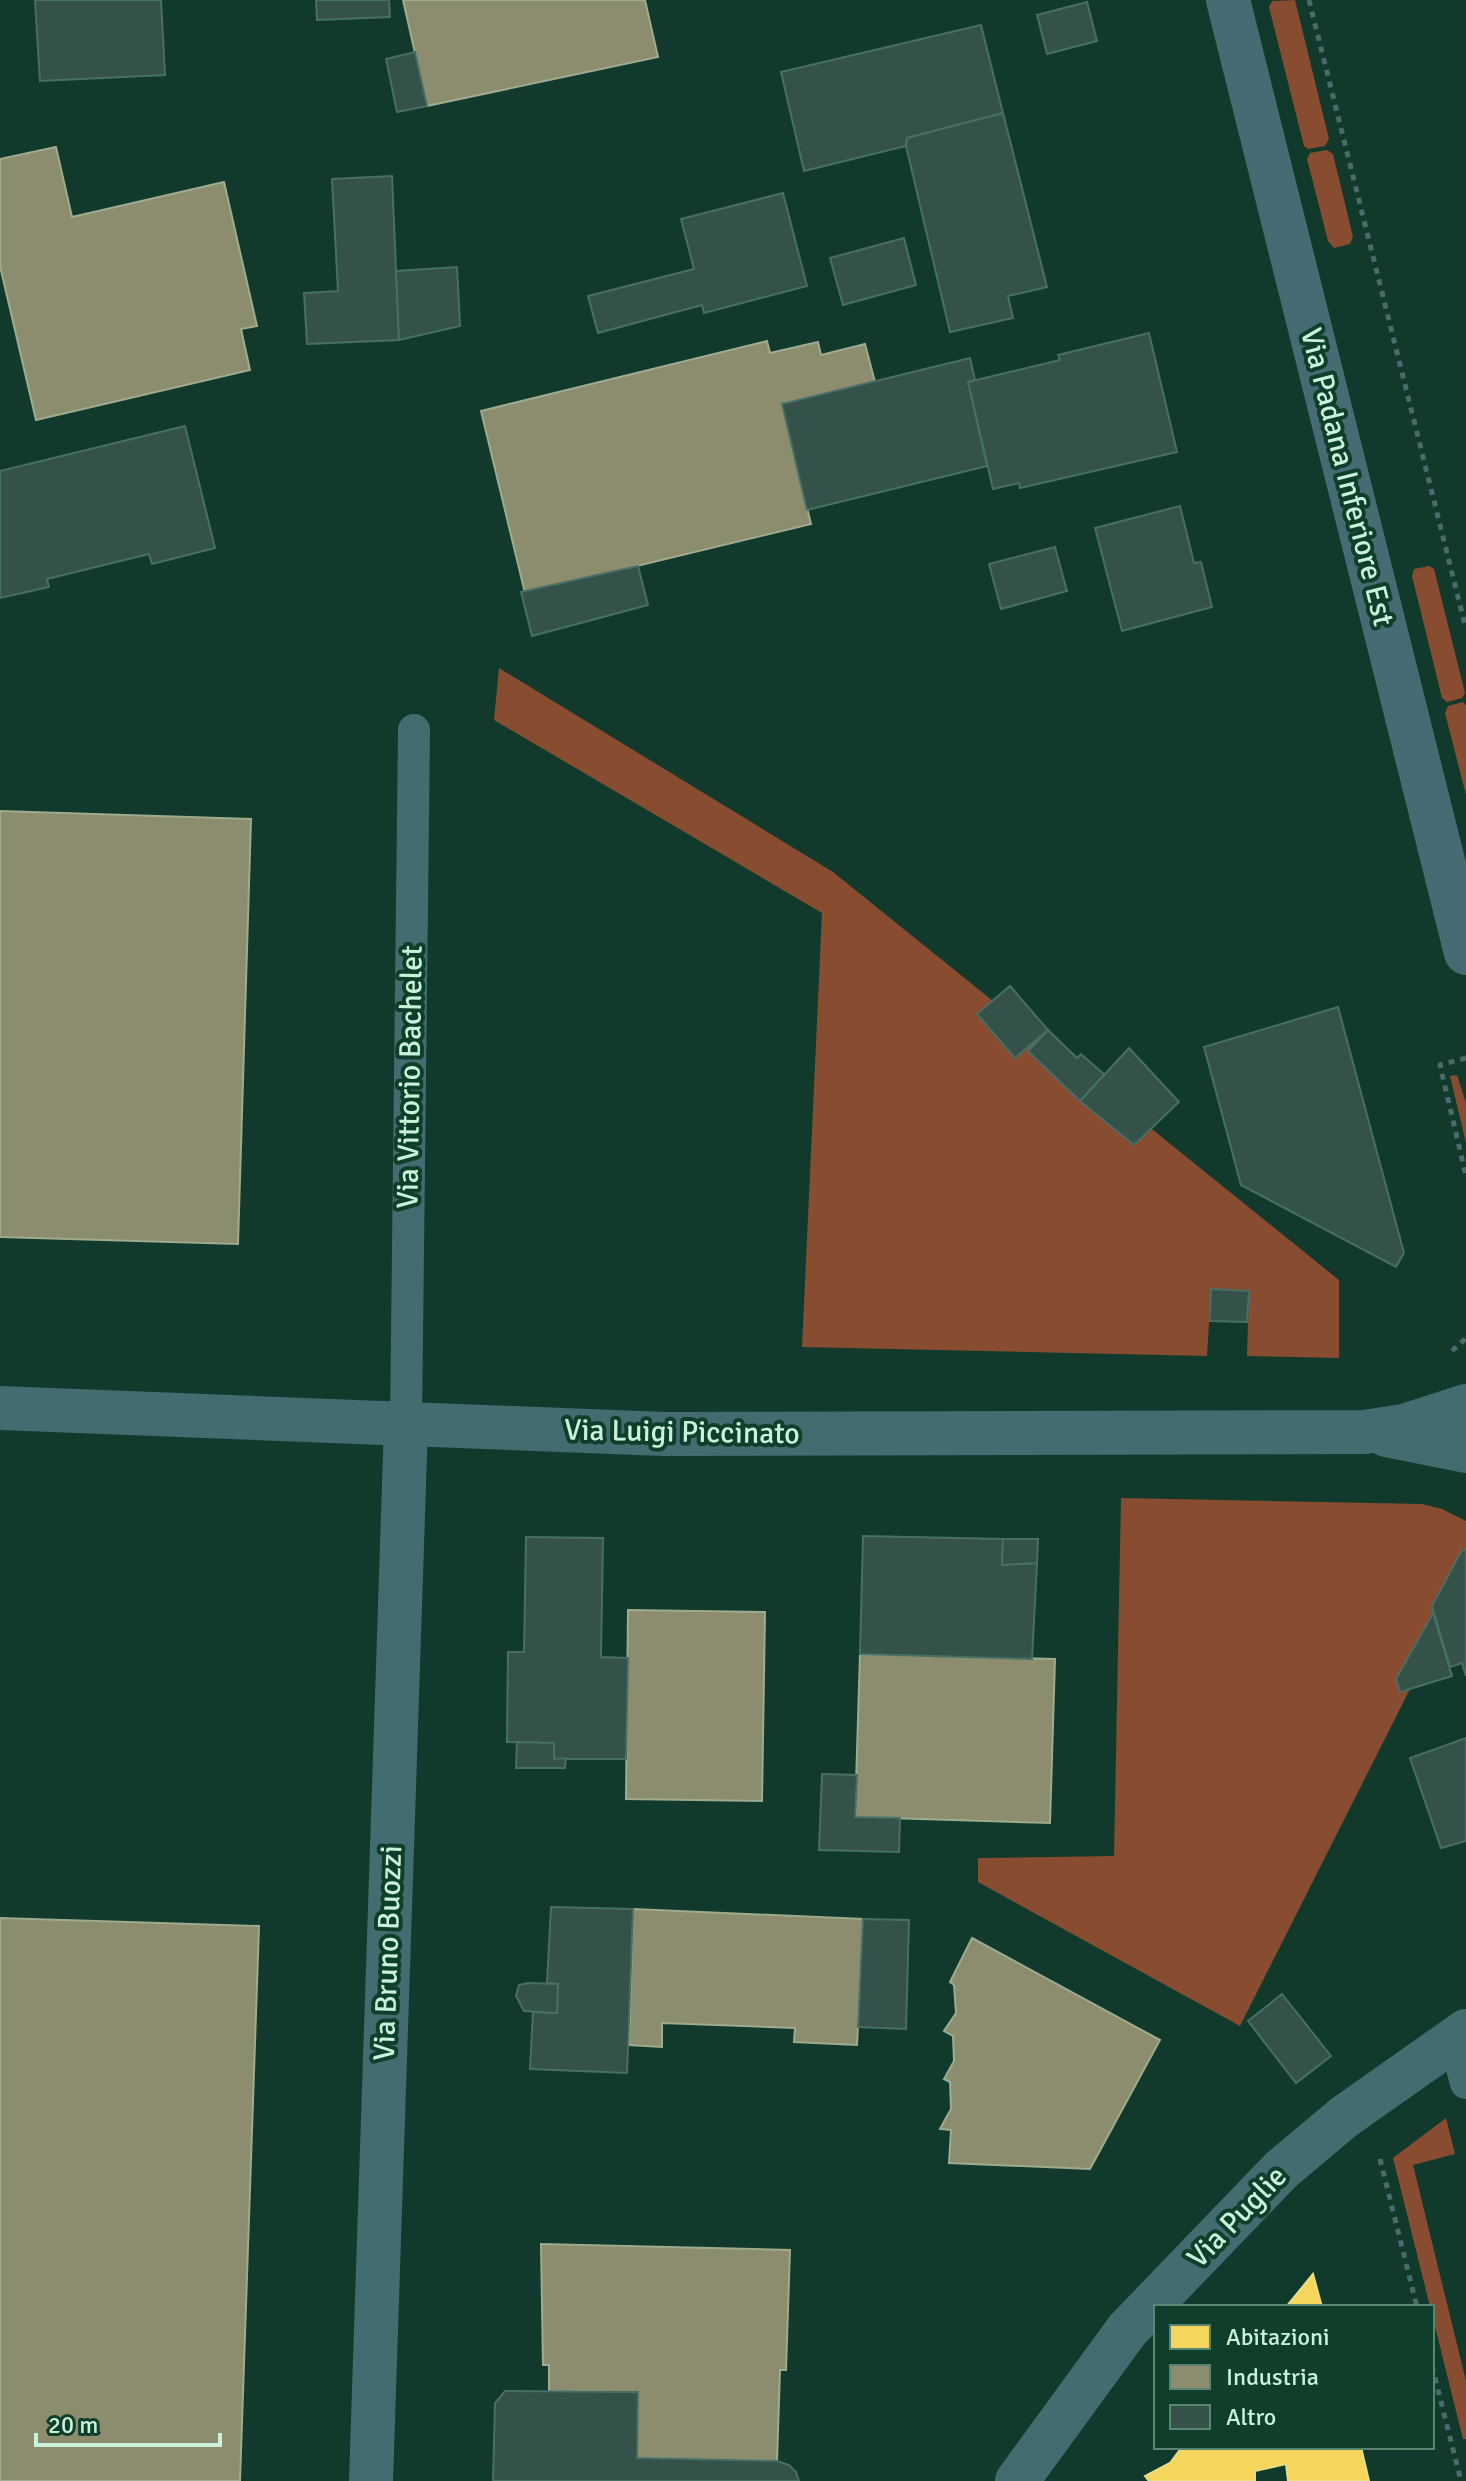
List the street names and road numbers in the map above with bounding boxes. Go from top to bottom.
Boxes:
street label: Via Padana Inferiore Est [1292,324,1402,630]
street label: Via Vittorio Bachelet [389,945,431,1209]
street label: Via Luigi Piccinato [564,1411,800,1453]
street label: Via Bruno Buozzi [366,1845,410,2061]
street label: Via Puglie [1179,2158,1295,2276]

